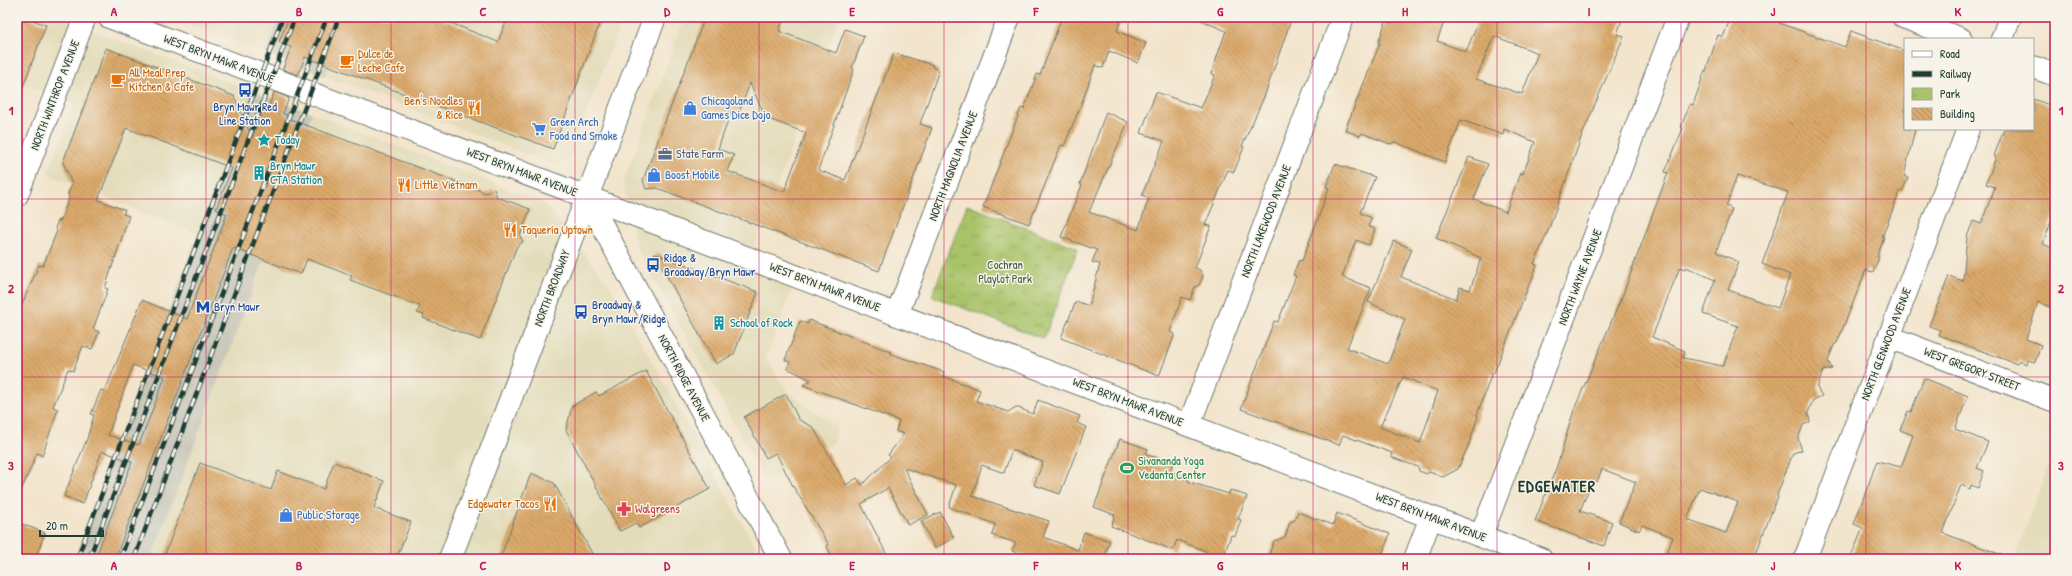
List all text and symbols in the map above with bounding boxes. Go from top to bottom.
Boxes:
text: A [111,2,118,20]
text: B [296,2,303,20]
text: C [479,2,487,20]
text: D [664,2,671,20]
text: E [849,2,855,20]
text: F [1033,2,1040,20]
text: G [1217,2,1224,20]
text: H [1402,2,1408,20]
text: I [1587,2,1591,20]
text: J [1771,2,1776,20]
text: K [1955,2,1962,20]
street label: WEST BRYN MAWR AVENUE [161,30,278,88]
street label: NORTH WINTHROP AVENUE [26,36,84,153]
legend [1904,38,2034,130]
place label: Dulce de Leche Cafe [358,45,405,76]
text: Road [1940,45,1960,62]
cafe icon: Dulce de Leche Cafe [339,53,355,69]
place label: All Meal Prep Kitchen & Cafe [129,64,194,95]
text: Railway [1940,65,1971,82]
cafe icon: All Meal Prep Kitchen & Cafe [110,72,126,88]
bus stop icon: Bryn Mawr Red Line Station [237,82,253,98]
text: Park [1940,85,1960,102]
place label: Ben's Noodles & Rice [404,92,463,123]
place label: Chicagoland Games Dice Dojo [701,92,771,123]
place label: Bryn Mawr Red Line Station [213,98,277,129]
restaurant icon: Ben's Noodles & Rice [466,100,482,116]
shop icon: Chicagoland Games Dice Dojo [682,100,698,116]
text: 1 [9,101,14,119]
text: 1 [2059,101,2064,119]
text: Building [1940,105,1975,122]
street label: NORTH MAGNOLIA AVENUE [924,108,982,223]
place label: Green Arch Food and Smoke [549,113,618,144]
supermarket icon: Green Arch Food and Smoke [531,121,547,137]
place label: Today [275,131,300,148]
place icon: Today [256,132,272,148]
street label: WEST BRYN MAWR AVENUE [464,143,581,201]
place label: State Farm [676,145,724,162]
office icon: State Farm [657,146,673,162]
place label: Bryn Mawr CTA Station [270,157,322,188]
street label: NORTH LAKEWOOD AVENUE [1236,161,1295,280]
building icon: Bryn Mawr CTA Station [251,165,267,181]
place label: Boost Mobile [665,166,720,183]
shop icon: Boost Mobile [646,167,662,183]
place label: Little Vietnam [415,176,478,193]
restaurant icon: Little Vietnam [396,177,412,193]
place label: Taquería Uptown [521,221,593,238]
restaurant icon: Taquería Uptown [502,222,518,238]
street label: NORTH WAYNE AVENUE [1553,226,1606,327]
street label: NORTH BROADWAY [529,246,574,329]
place label: Ridge & Broadway/Bryn Mawr [664,249,756,280]
park label: Cochran Playlot Park [978,256,1032,287]
bus stop icon: Ridge & Broadway/Bryn Mawr [645,257,661,273]
street label: WEST BRYN MAWR AVENUE [767,258,884,316]
text: 2 [8,279,15,297]
text: 2 [2058,279,2065,297]
street label: NORTH GLENWOOD AVENUE [1856,284,1915,403]
place label: Broadway & Bryn Mawr/Ridge [592,296,666,327]
place label: Bryn Mawr [214,298,260,315]
metro station icon: Bryn Mawr [195,299,211,315]
bus stop icon: Broadway & Bryn Mawr/Ridge [573,304,589,320]
place label: School of Rock [730,314,793,331]
building icon: School of Rock [711,315,727,331]
street label: NORTH RIDGE AVENUE [654,331,715,425]
street label: WEST GREGORY STREET [1922,342,2023,395]
street label: WEST BRYN MAWR AVENUE [1070,373,1187,431]
place label: Sivananda Yoga Vedanta Center [1138,452,1207,483]
text: 3 [8,456,14,474]
text: 3 [2058,456,2064,474]
sports icon: Sivananda Yoga Vedanta Center [1119,460,1135,476]
district label: EDGEWATER [1518,475,1596,497]
street label: WEST BRYN MAWR AVENUE [1373,488,1490,546]
place label: Edgewater Tacos [468,495,539,512]
restaurant icon: Edgewater Tacos [542,496,558,512]
place label: Walgreens [635,500,680,517]
pharmacy icon: Walgreens [616,501,632,517]
place label: Public Storage [297,506,360,523]
shop icon: Public Storage [278,507,294,523]
scale bar [40,512,103,538]
text: 20 m [46,517,68,534]
text: A [111,556,118,574]
text: B [296,556,303,574]
text: C [479,556,487,574]
text: D [664,556,671,574]
text: E [849,556,855,574]
text: F [1033,556,1040,574]
text: G [1217,556,1224,574]
text: H [1402,556,1408,574]
text: I [1587,556,1591,574]
text: J [1771,556,1776,574]
text: K [1955,556,1962,574]

